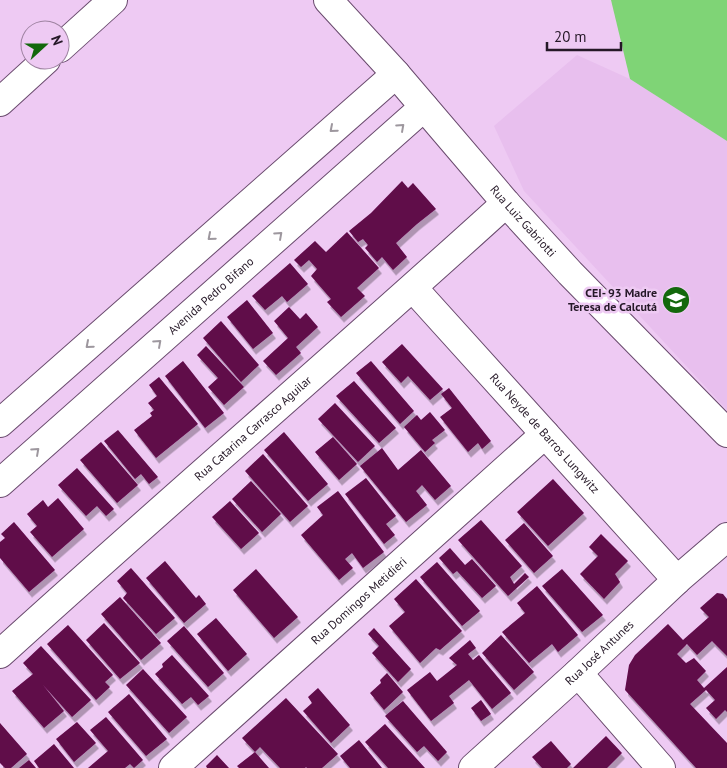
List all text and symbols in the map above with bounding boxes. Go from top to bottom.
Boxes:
north arrow [20,20,70,70]
scale bar [547,20,621,52]
text: 20 m [554,27,587,46]
text: N [47,33,67,48]
one-way arrow [329,123,338,132]
one-way arrow [395,124,404,133]
street label: Rua Luiz Gabriotti [487,182,560,260]
one-way arrow [208,231,217,240]
one-way arrow [274,232,283,241]
street label: Avenida Pedro Bifano [165,254,257,337]
place label: CEI- 93 Madre Teresa de Calcutá [568,285,657,314]
school or university icon: CEI- 93 Madre Teresa de Calcutá [661,285,691,315]
one-way arrow [86,339,95,348]
one-way arrow [152,340,161,349]
street label: Rua Neyde de Barros Lungwitz [487,370,603,496]
street label: Rua Catarina Carrasco Aguilar [191,372,314,484]
one-way arrow [31,448,40,457]
street label: Rua Domingos Metidieri [308,554,410,648]
street label: Rua José Antunes [562,617,636,688]

